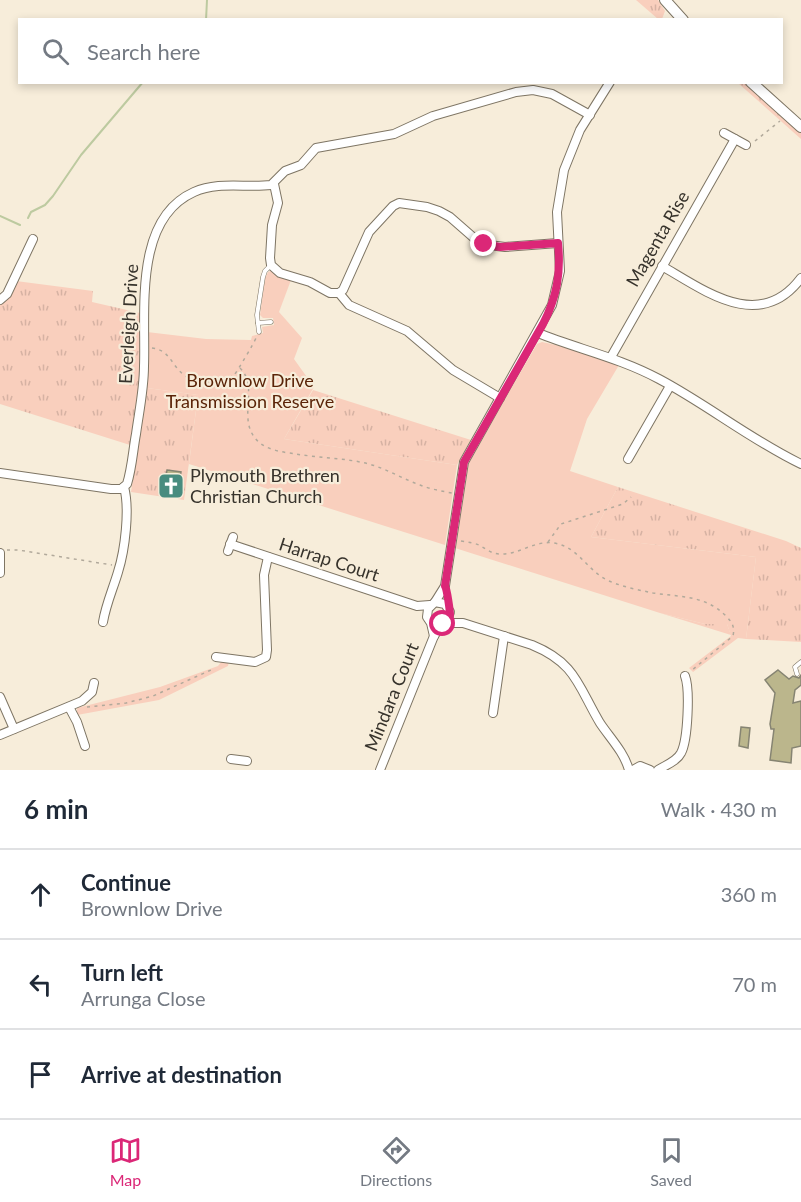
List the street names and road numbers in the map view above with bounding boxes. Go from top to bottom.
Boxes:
street label: Magenta Rise [621,187,693,290]
street label: Everleigh Drive [114,263,142,384]
street label: Harrap Court [276,532,383,586]
street label: Mindara Court [359,639,423,754]

